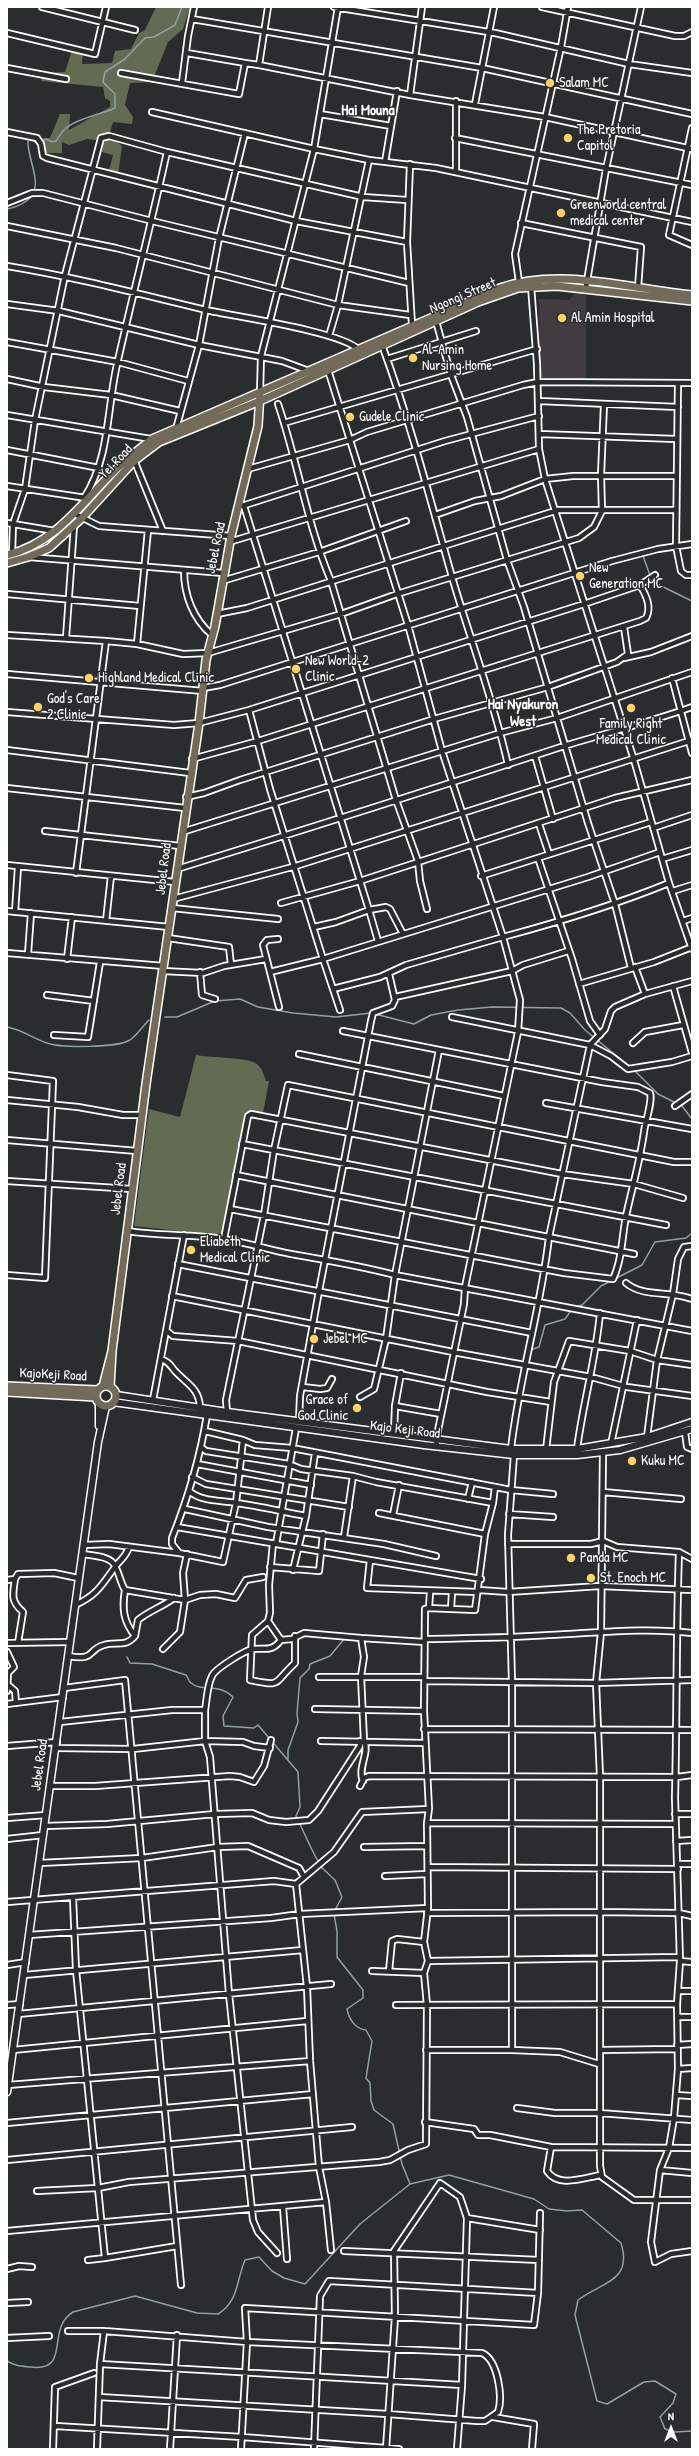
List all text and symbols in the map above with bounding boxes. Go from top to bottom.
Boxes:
place label: Salam MC [559,75,609,91]
marker: Salam MC [544,77,556,89]
district label: Hai Mouna [341,102,395,120]
place label: The Pretoria Capitol [577,122,640,154]
marker: The Pretoria Capitol [562,132,574,144]
place label: Greenworld central medical center [570,197,666,230]
marker: Greenworld central medical center [555,207,567,219]
street label: Ngongi Street [427,274,499,318]
place label: Al Amin Hospital [571,310,655,326]
marker: Al Amin Hospital [556,312,568,324]
place label: Al-Amin Nursing Home [422,342,492,374]
marker: Al-Amin Nursing Home [407,352,419,364]
place label: Gudele Clinic [359,409,424,425]
marker: Gudele Clinic [344,411,356,423]
street label: Yei Road [96,441,136,483]
street label: Jebel Road [202,521,230,575]
place label: New Generation MC [589,560,663,592]
marker: New Generation MC [574,570,586,582]
place label: New World-2 Clinic [305,653,369,686]
marker: New World-2 Clinic [290,663,302,675]
place label: Highland Medical Clinic [98,670,214,686]
marker: Highland Medical Clinic [83,672,95,684]
place label: God's Care 2 Clinic [47,691,100,724]
district label: Hai Nyakuron West [488,696,558,731]
marker: God's Care 2 Clinic [32,701,44,713]
marker: Family Right Medical Clinic [625,702,637,714]
place label: Family Right Medical Clinic [596,716,666,748]
street label: Jebel Road [152,842,176,896]
street label: Jebel Road [107,1162,131,1216]
place label: Eliabeth Medical Clinic [200,1234,270,1266]
marker: Eliabeth Medical Clinic [185,1244,197,1256]
place label: Jebel MC [323,1331,368,1347]
marker: Jebel MC [308,1333,320,1345]
street label: KajoKeji Road [19,1365,87,1385]
place label: Grace of God Clinic [298,1392,348,1424]
marker: Grace of God Clinic [351,1402,363,1414]
street label: Kajo Keji Road [369,1417,441,1443]
place label: Kuku MC [641,1453,685,1469]
marker: Kuku MC [626,1455,638,1467]
place label: Panda MC [580,1550,629,1566]
marker: Panda MC [565,1552,577,1564]
place label: St. Enoch MC [600,1570,666,1586]
marker: St. Enoch MC [585,1572,597,1584]
street label: Jebel Road [28,1738,52,1792]
north arrow [651,2408,691,2448]
text: N [668,2409,674,2423]

